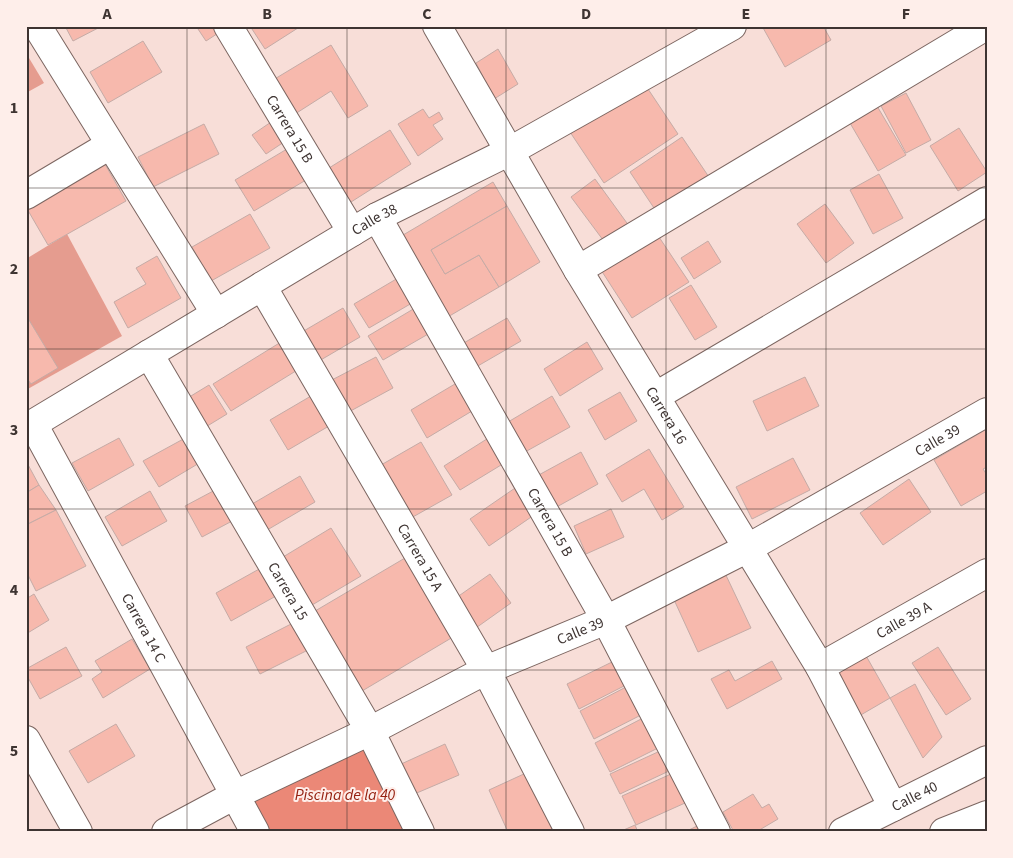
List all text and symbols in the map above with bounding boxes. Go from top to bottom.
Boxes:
text: A [101,3,112,25]
text: B [262,3,272,25]
text: C [422,3,432,25]
text: D [581,3,591,25]
text: E [742,3,750,25]
text: F [902,3,910,25]
street label: Carrera 15 B [261,91,318,167]
text: 1 [10,97,18,119]
street label: Calle 38 [348,199,401,241]
text: 2 [10,258,18,280]
street label: Carrera 16 [640,383,692,448]
text: 3 [10,419,18,441]
street label: Calle 39 [911,419,964,462]
street label: Carrera 15 B [522,484,578,561]
street label: Carrera 15 A [392,520,448,596]
street label: Carrera 15 [262,558,313,625]
text: 4 [10,579,19,601]
street label: Carrera 14 C [116,590,171,667]
street label: Calle 39 A [872,596,936,644]
street label: Calle 39 [554,612,607,650]
text: 5 [10,740,18,762]
street label: Calle 40 [888,776,941,817]
water label: Piscina de la 40 [295,784,396,806]

